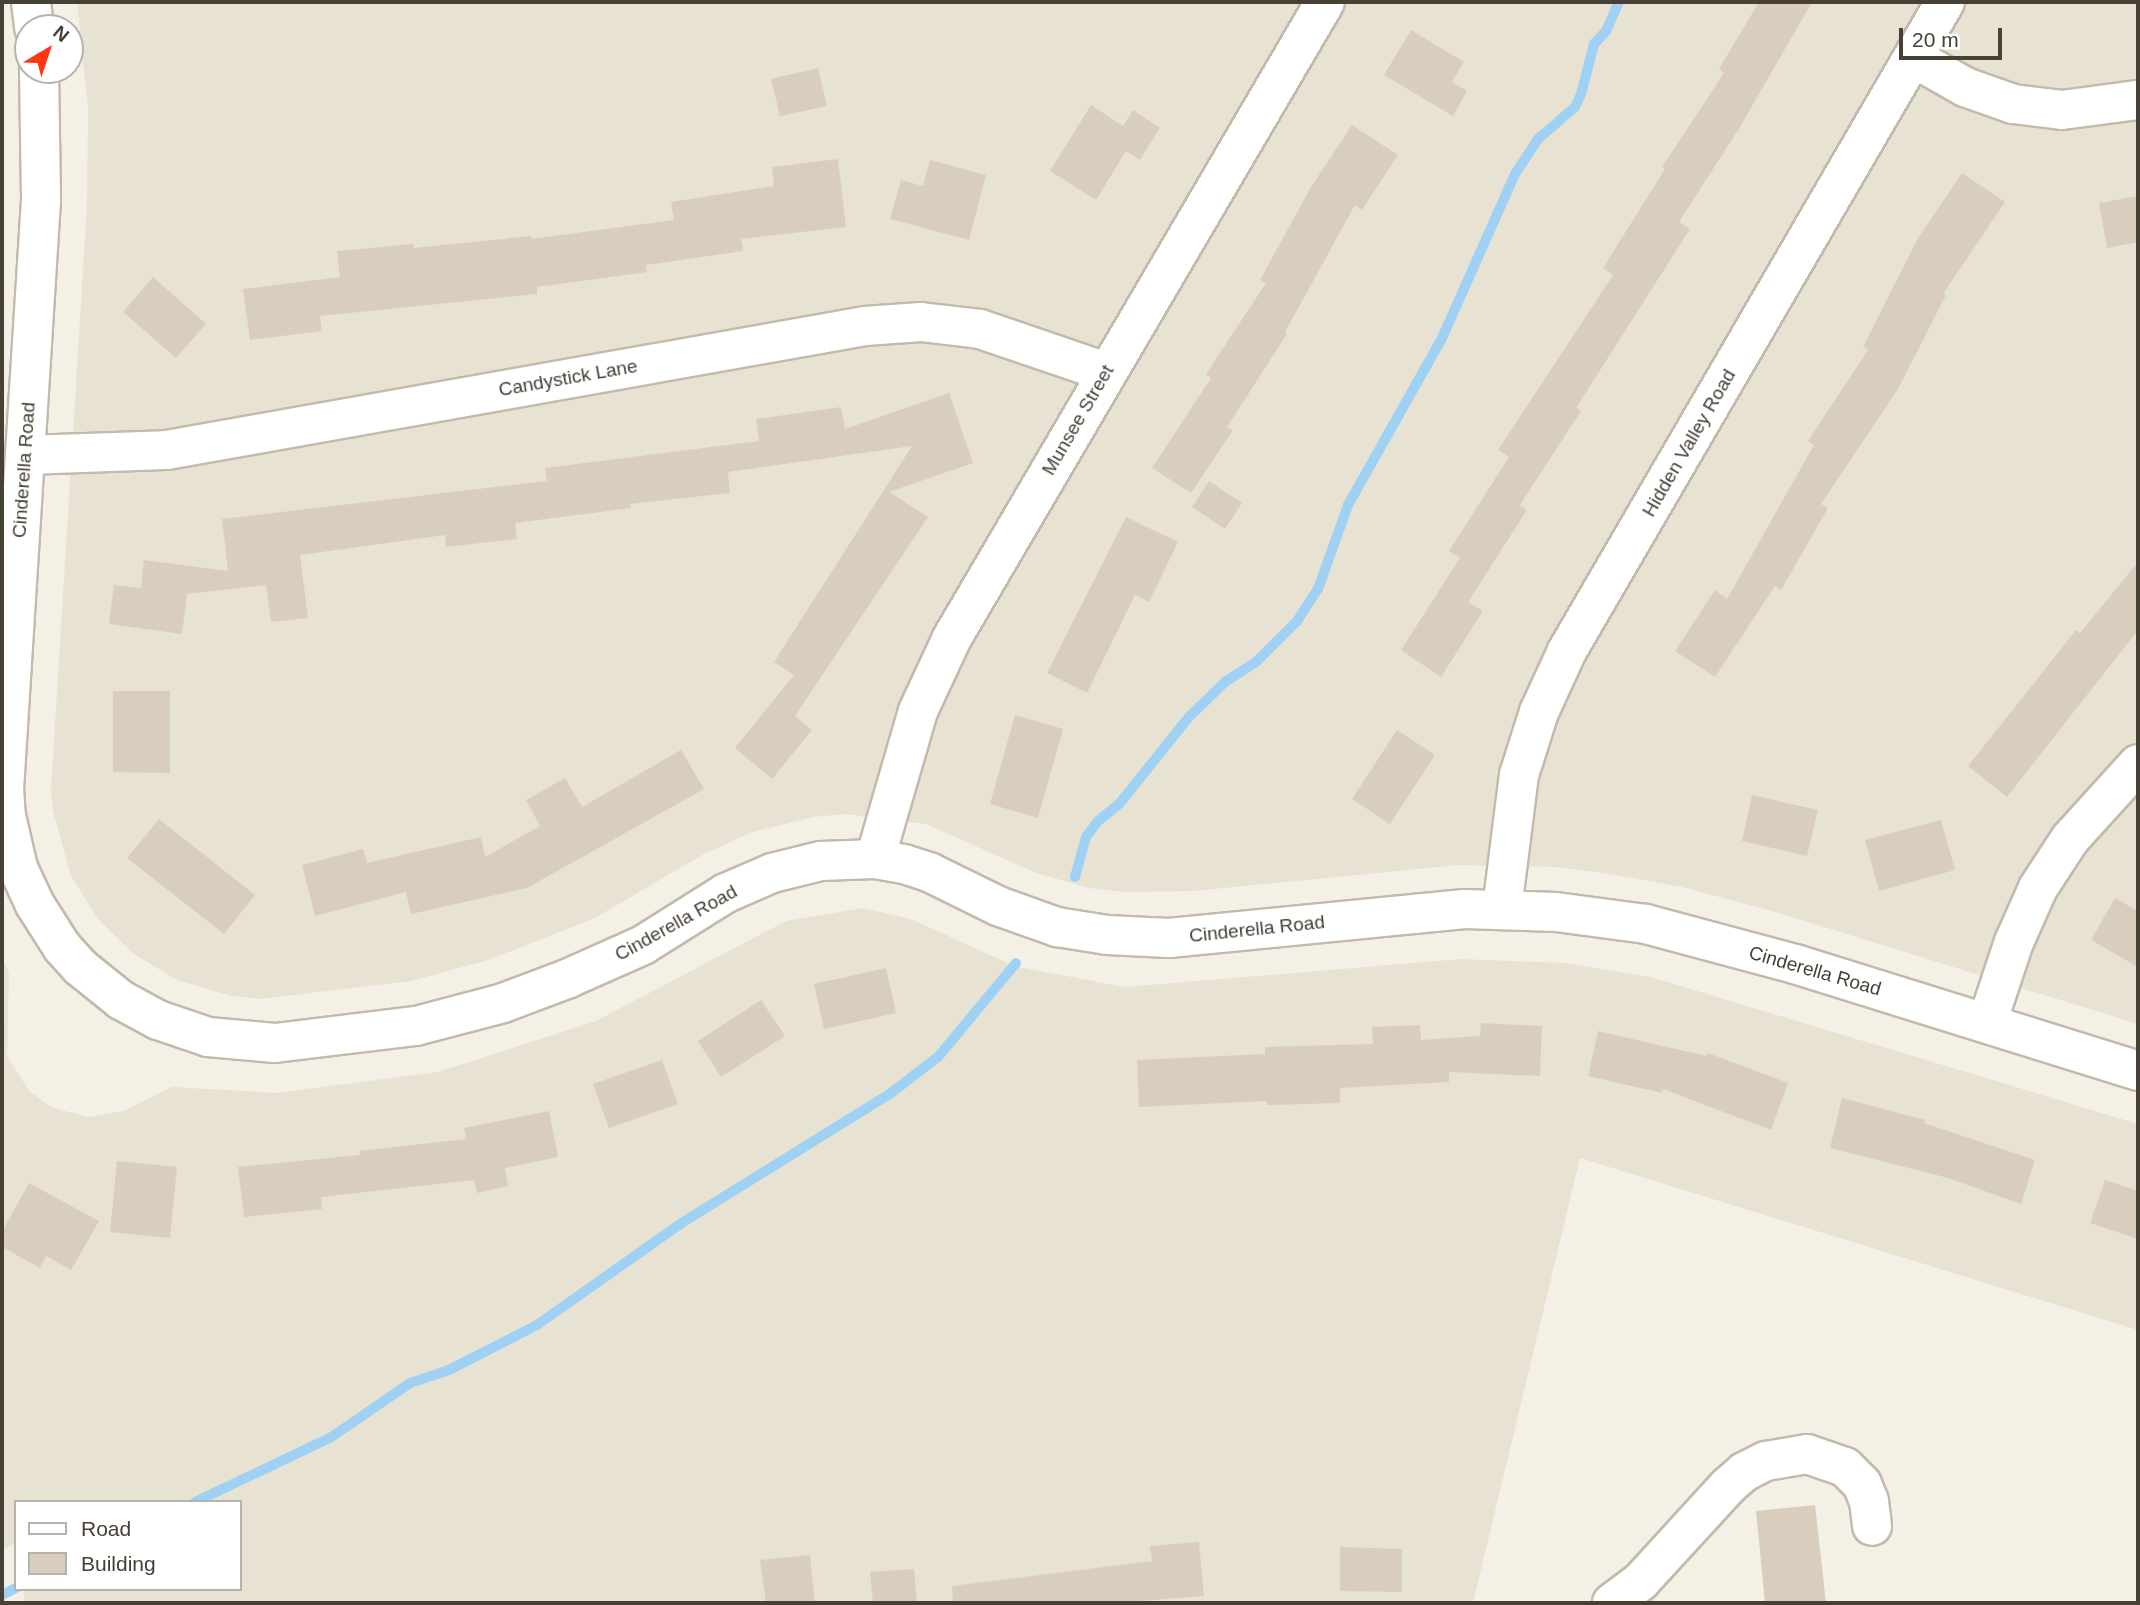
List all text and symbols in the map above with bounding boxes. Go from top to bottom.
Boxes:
north arrow [14,14,84,84]
scale bar [1902,14,2005,58]
text: N [49,21,73,46]
text: 20 m [1912,28,1959,51]
street label: Candystick Lane [497,355,639,401]
street label: Munsee Street [1037,361,1119,479]
street label: Hidden Valley Road [1637,365,1741,521]
street label: Cinderella Road [8,401,40,539]
street label: Cinderella Road [611,880,741,966]
street label: Cinderella Road [1188,911,1326,947]
street label: Cinderella Road [1746,941,1884,1001]
legend [14,1500,242,1591]
text: Road [81,1517,131,1540]
text: Building [81,1552,156,1575]

